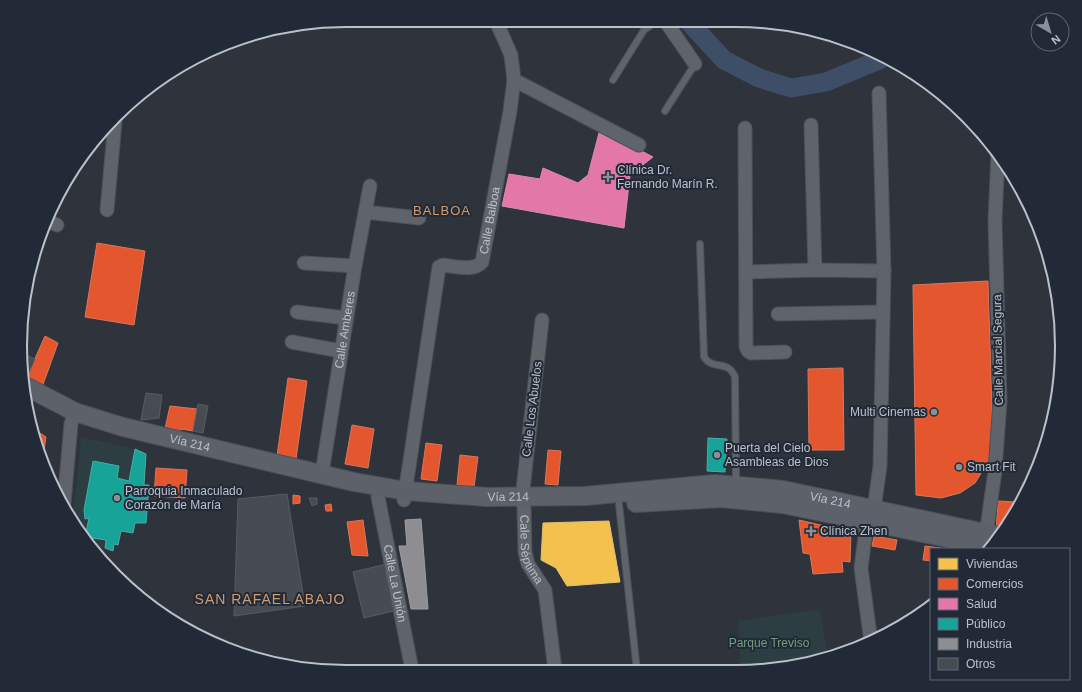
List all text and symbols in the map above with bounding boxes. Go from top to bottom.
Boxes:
north arrow [1030,12,1070,52]
text: N [1049,33,1063,47]
place label: Clínica Dr. Fernando Marín R. [617,163,718,191]
marker: Clínica Dr. Fernando Marín R. [602,171,614,183]
street label: Calle Balboa [477,185,503,255]
district label: BALBOA [413,203,471,218]
street label: Calle Amberes [332,290,358,369]
street label: Calle Marcial Segura [990,294,1006,406]
street label: Calle Los Abuelos [519,360,545,458]
place label: Multi Cinemas [850,405,926,419]
marker: Multi Cinemas [929,407,939,417]
street label: Vía 214 [168,431,212,455]
place label: Puerta del Cielo Asambleas de Dios [725,441,828,469]
marker: Puerta del Cielo Asambleas de Dios [712,450,722,460]
place label: Smart Fit [967,460,1016,474]
marker: Smart Fit [954,462,964,472]
place label: Parroquia Inmaculado Corazón de María [125,484,243,512]
street label: Vía 214 [809,489,852,511]
street label: Vía 214 [487,490,529,504]
marker: Parroquia Inmaculado Corazón de María [112,493,122,503]
street label: Cale Séptima [517,514,546,587]
place label: Clínica Zhen [820,524,887,538]
marker: Clínica Zhen [805,525,817,537]
street label: Calle La Unión [380,543,409,623]
legend [930,548,1070,680]
text: Viviendas [966,557,1018,571]
text: Comercios [966,577,1023,591]
district label: SAN RAFAEL ABAJO [195,591,345,607]
text: Salud [966,597,997,611]
text: Público [966,617,1006,631]
park label: Parque Treviso [729,636,810,650]
text: Industria [966,637,1012,651]
text: Otros [966,657,995,671]

